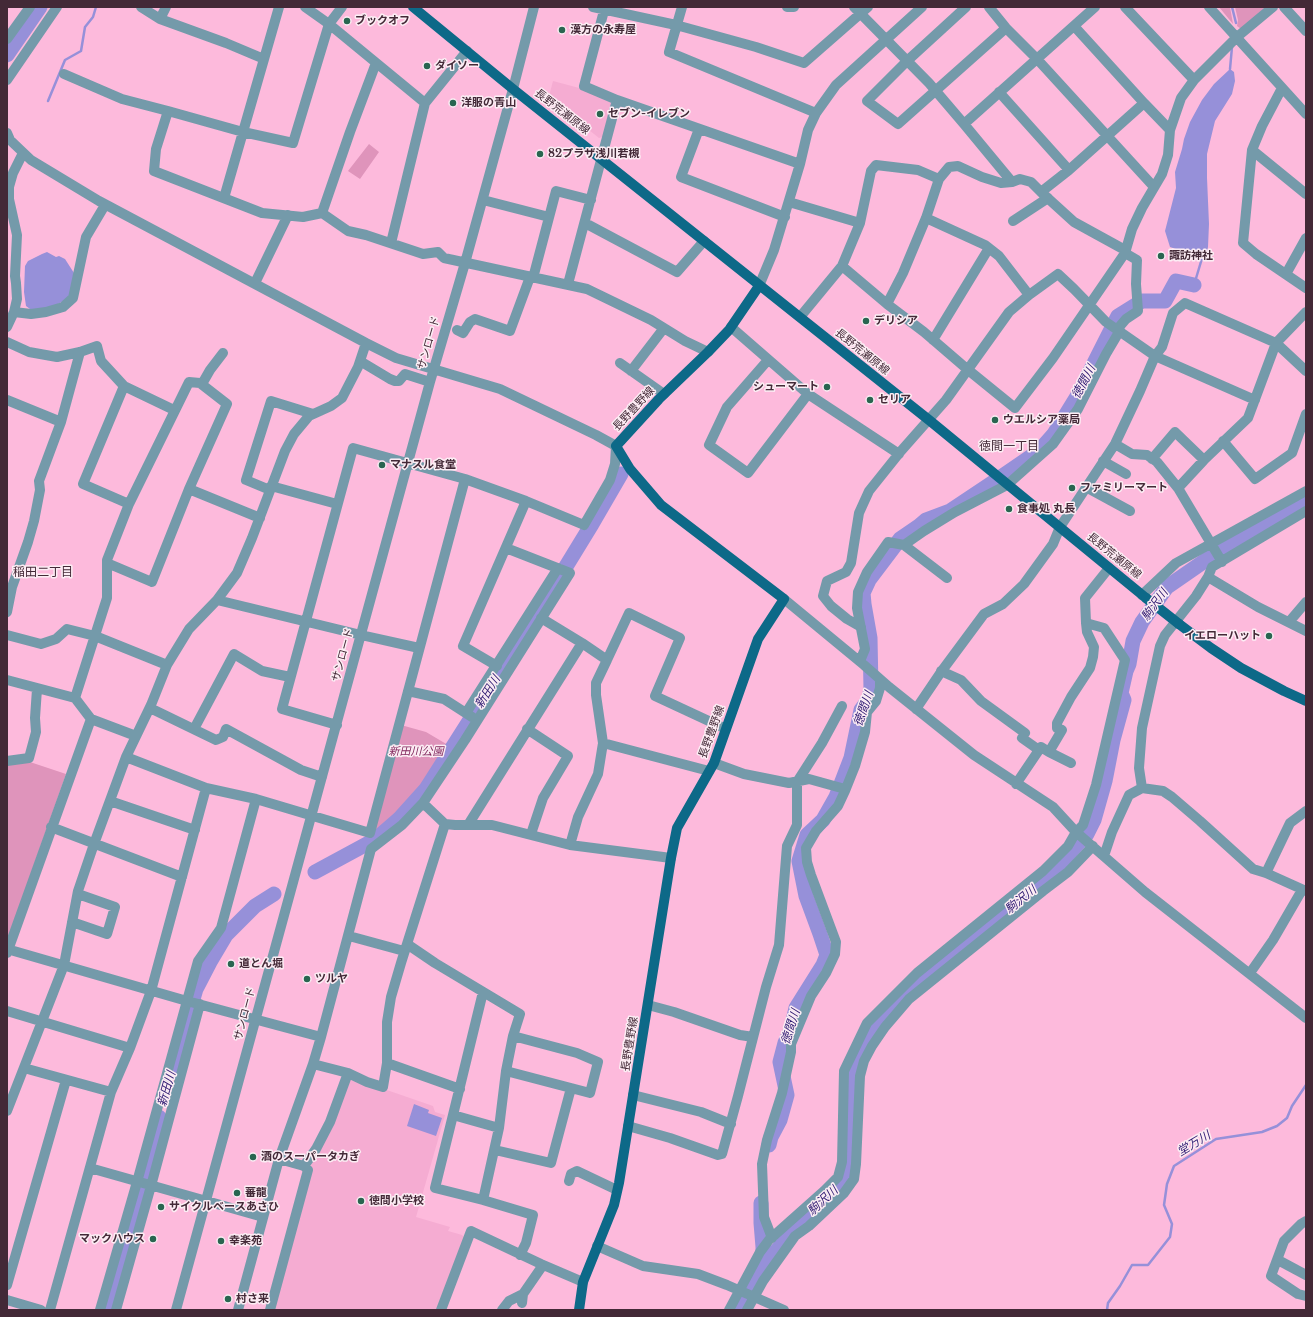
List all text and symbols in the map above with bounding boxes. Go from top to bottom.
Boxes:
place label: ブックオフ [355,14,410,28]
marker: ブックオフ [342,16,352,26]
place label: 漢方の永寿屋 [570,23,636,37]
marker: 漢方の永寿屋 [557,25,567,35]
place label: ダイソー [435,59,479,73]
marker: ダイソー [422,61,432,71]
street label: 長野荒瀬原線 [532,86,592,138]
place label: 洋服の青山 [461,96,516,110]
marker: 洋服の青山 [448,98,458,108]
place label: セブン-イレブン [608,107,690,121]
marker: セブン-イレブン [595,109,605,119]
place label: 82プラザ浅川若槻 [548,147,639,161]
marker: 82プラザ浅川若槻 [535,149,545,159]
place label: 諏訪神社 [1169,249,1213,263]
marker: 諏訪神社 [1156,251,1166,261]
place label: デリシア [874,314,918,328]
street label: サンロード [415,315,443,371]
marker: デリシア [861,316,871,326]
street label: 長野荒瀬原線 [832,326,892,378]
water label: 徳間川 [1069,363,1099,401]
place label: シューマート [753,380,819,394]
marker: シューマート [822,382,832,392]
street label: 長野豊野線 [610,384,658,434]
place label: セリア [878,393,911,407]
marker: セリア [865,395,875,405]
place label: ウエルシア薬局 [1003,413,1080,427]
marker: ウエルシア薬局 [990,415,1000,425]
district label: 徳間一丁目 [979,440,1039,454]
place label: マナスル食堂 [390,458,456,472]
marker: マナスル食堂 [377,460,387,470]
place label: ファミリーマート [1080,481,1168,495]
marker: ファミリーマート [1067,483,1077,493]
place label: 食事処 丸長 [1017,502,1075,516]
marker: 食事処 丸長 [1004,504,1014,514]
street label: 長野荒瀬原線 [1084,530,1144,582]
district label: 稲田二丁目 [13,566,73,580]
water label: 駒沢川 [1139,586,1171,624]
street label: サンロード [330,627,356,683]
place label: イエローハット [1184,629,1261,643]
marker: イエローハット [1264,631,1274,641]
water label: 新田川 [472,673,504,711]
water label: 徳間川 [851,690,877,728]
street label: 長野豊野線 [696,704,728,760]
park label: 新田川公園 [389,745,443,759]
water label: 駒沢川 [1002,883,1040,917]
place label: 道とん堀 [239,957,283,971]
marker: 道とん堀 [226,959,236,969]
place label: ツルヤ [315,972,348,986]
marker: ツルヤ [302,974,312,984]
street label: サンロード [232,986,258,1042]
water label: 徳間川 [779,1008,803,1046]
street label: 長野豊野線 [619,1016,641,1072]
water label: 新田川 [155,1070,179,1108]
water label: 堂万川 [1175,1129,1213,1159]
place label: 酒のスーパータカぎ [261,1150,360,1164]
marker: 酒のスーパータカぎ [248,1152,258,1162]
water label: 駒沢川 [805,1183,841,1219]
place label: 蕃龍 [245,1186,267,1200]
marker: 蕃龍 [232,1188,242,1198]
place label: 徳間小学校 [369,1194,424,1208]
marker: 徳間小学校 [356,1196,366,1206]
place label: サイクルベースあさひ [169,1200,279,1214]
marker: サイクルベースあさひ [156,1202,166,1212]
place label: マックハウス [79,1232,145,1246]
marker: マックハウス [148,1234,158,1244]
place label: 幸楽苑 [229,1234,262,1248]
marker: 幸楽苑 [216,1236,226,1246]
place label: 村さ来 [236,1292,269,1306]
marker: 村さ来 [223,1294,233,1304]

